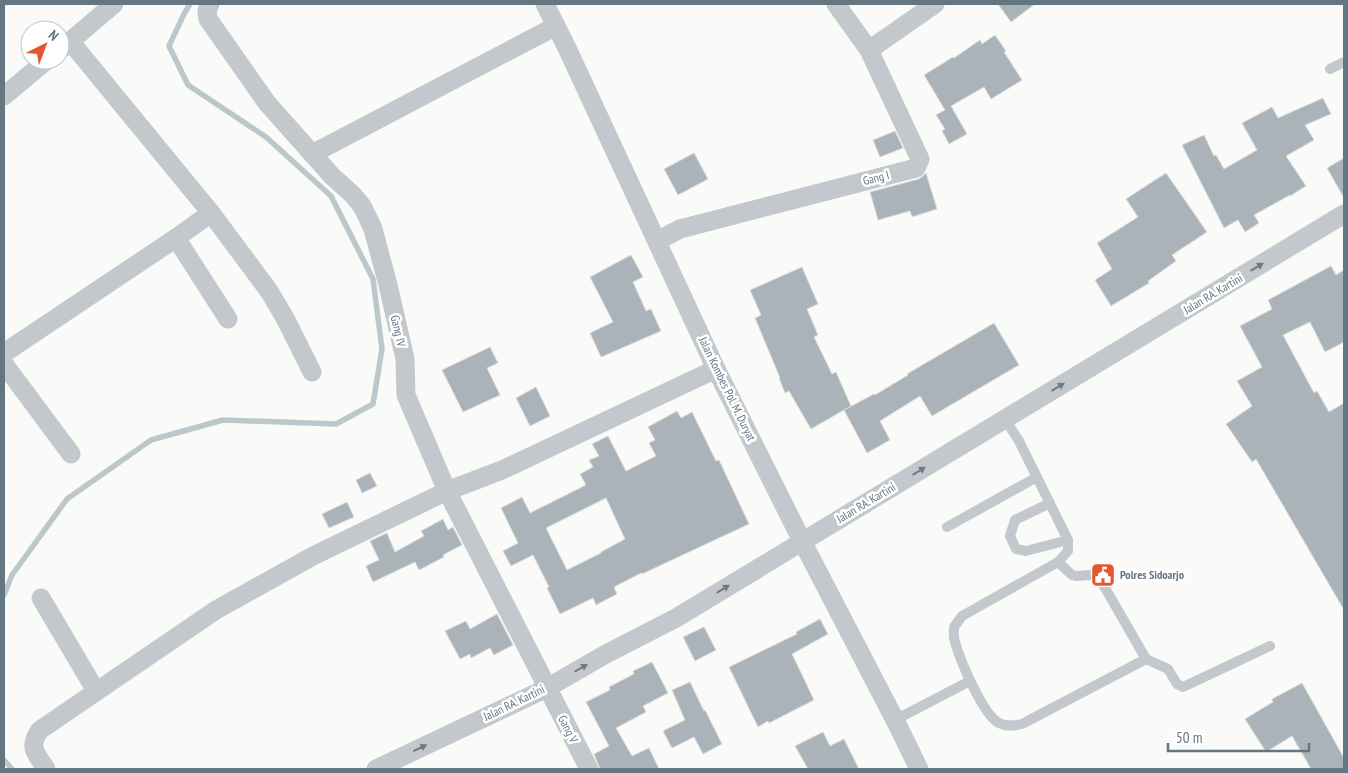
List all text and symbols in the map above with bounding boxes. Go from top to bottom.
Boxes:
north arrow [20,20,70,70]
text: N [45,26,63,45]
street label: Gang I [861,167,891,188]
one-way arrow [1250,263,1263,272]
street label: Jalan RA. Kartini [1180,270,1245,318]
street label: Gang IV [388,314,409,349]
street label: Jalan Kombes Pol. M. Duryat [695,333,760,444]
one-way arrow [1051,383,1064,392]
one-way arrow [912,467,925,476]
street label: Jalan RA. Kartini [833,479,898,527]
public building icon: Polres Sidoarjo [1090,562,1116,588]
place label: Polres Sidoarjo [1120,567,1185,582]
one-way arrow [716,585,729,594]
one-way arrow [574,664,588,673]
street label: Jalan RA. Kartini [480,681,547,724]
street label: Gang V [555,712,582,745]
scale bar [1168,720,1309,752]
text: 50 m [1176,728,1202,747]
one-way arrow [413,744,427,752]

